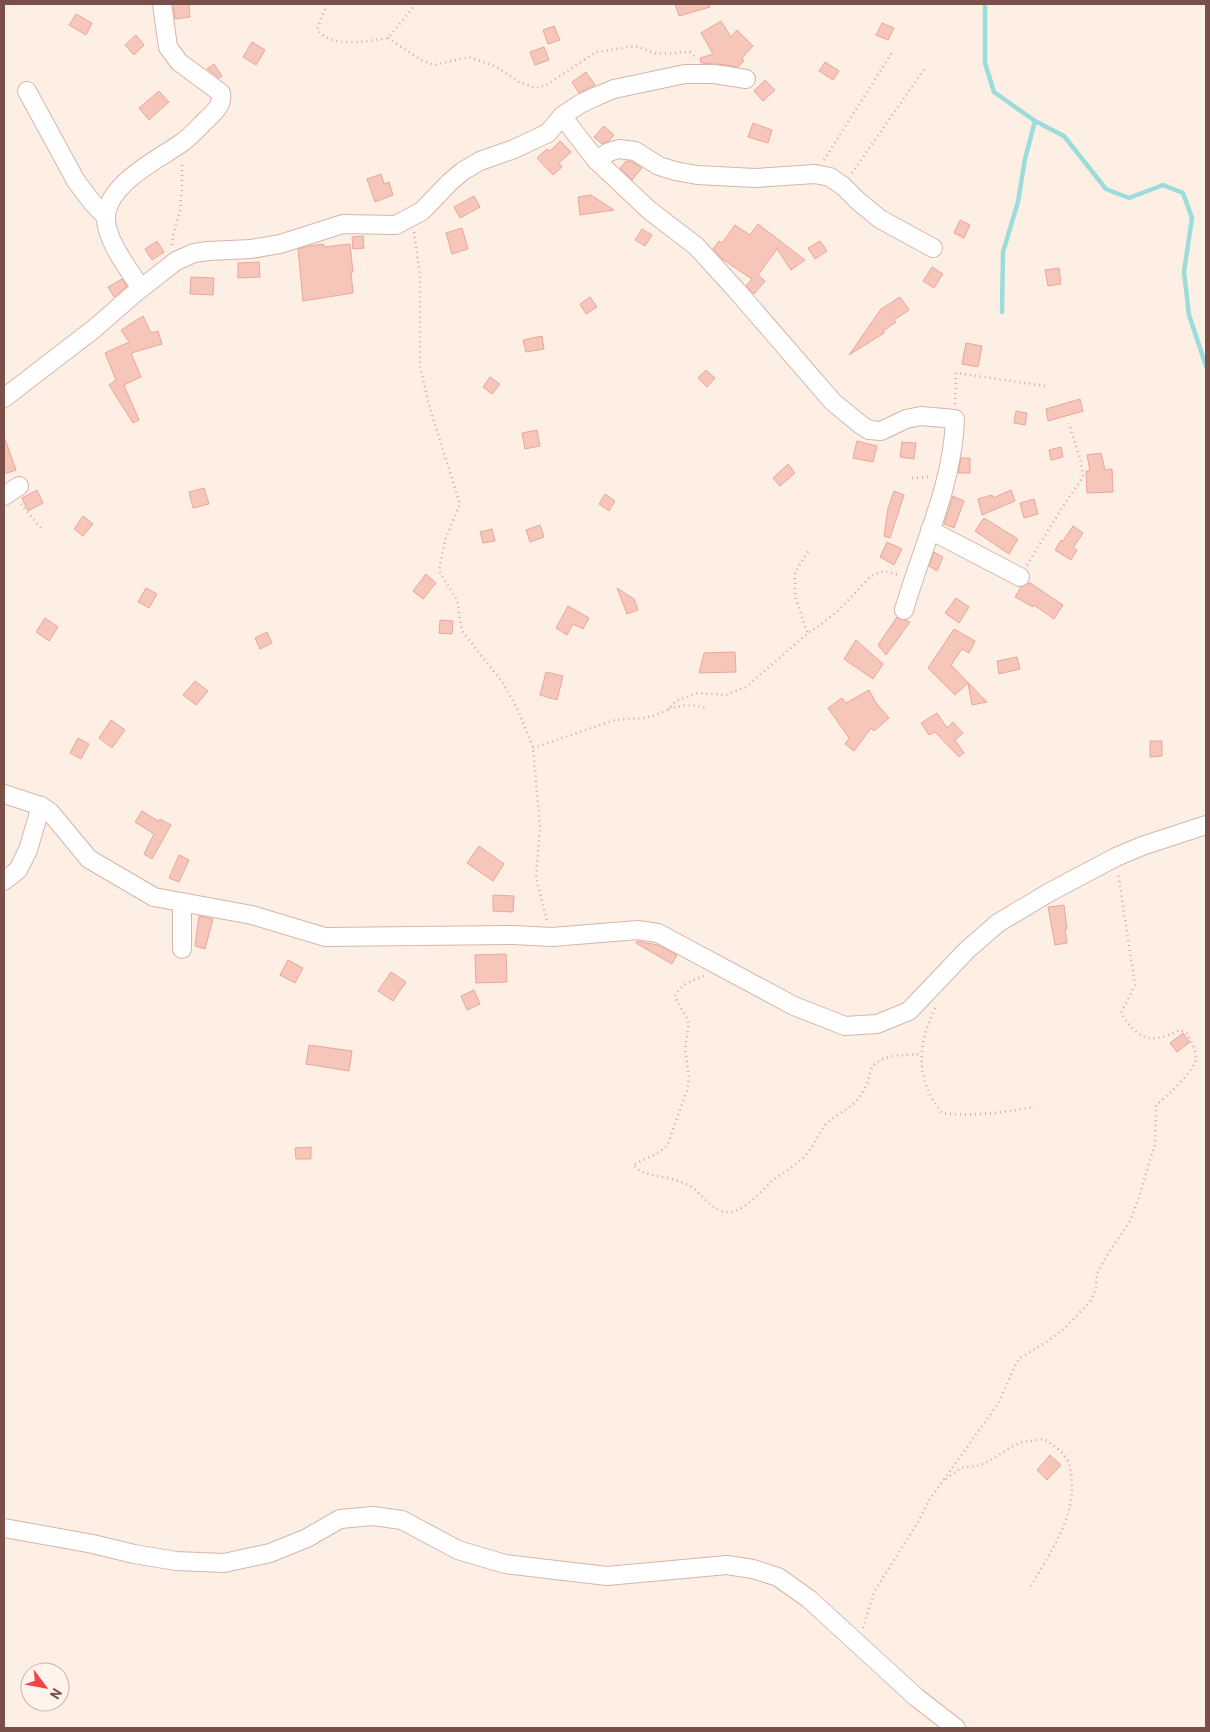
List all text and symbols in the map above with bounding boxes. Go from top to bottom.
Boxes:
north arrow [20,1662,70,1712]
text: N [47,1686,66,1703]

